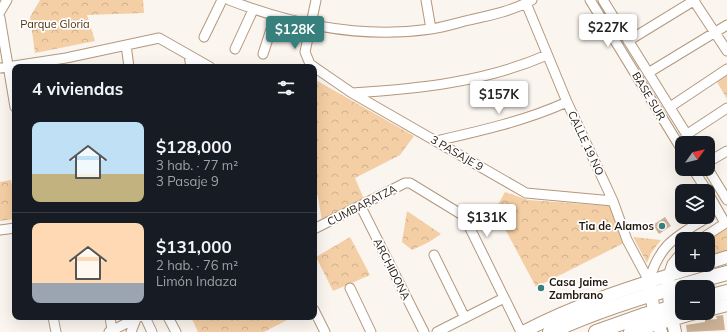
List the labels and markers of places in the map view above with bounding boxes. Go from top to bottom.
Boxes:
pin: $227K [580,14,636,48]
pin: $128K [267,16,323,50]
pin: $157K [471,81,527,115]
pin: $131K [459,204,515,238]
place label: Tia de Alamos [579,219,654,233]
marker: Tia de Alamos [657,221,667,231]
place label: Casa Jaime Zambrano [549,275,608,302]
marker: Casa Jaime Zambrano [536,283,546,293]

